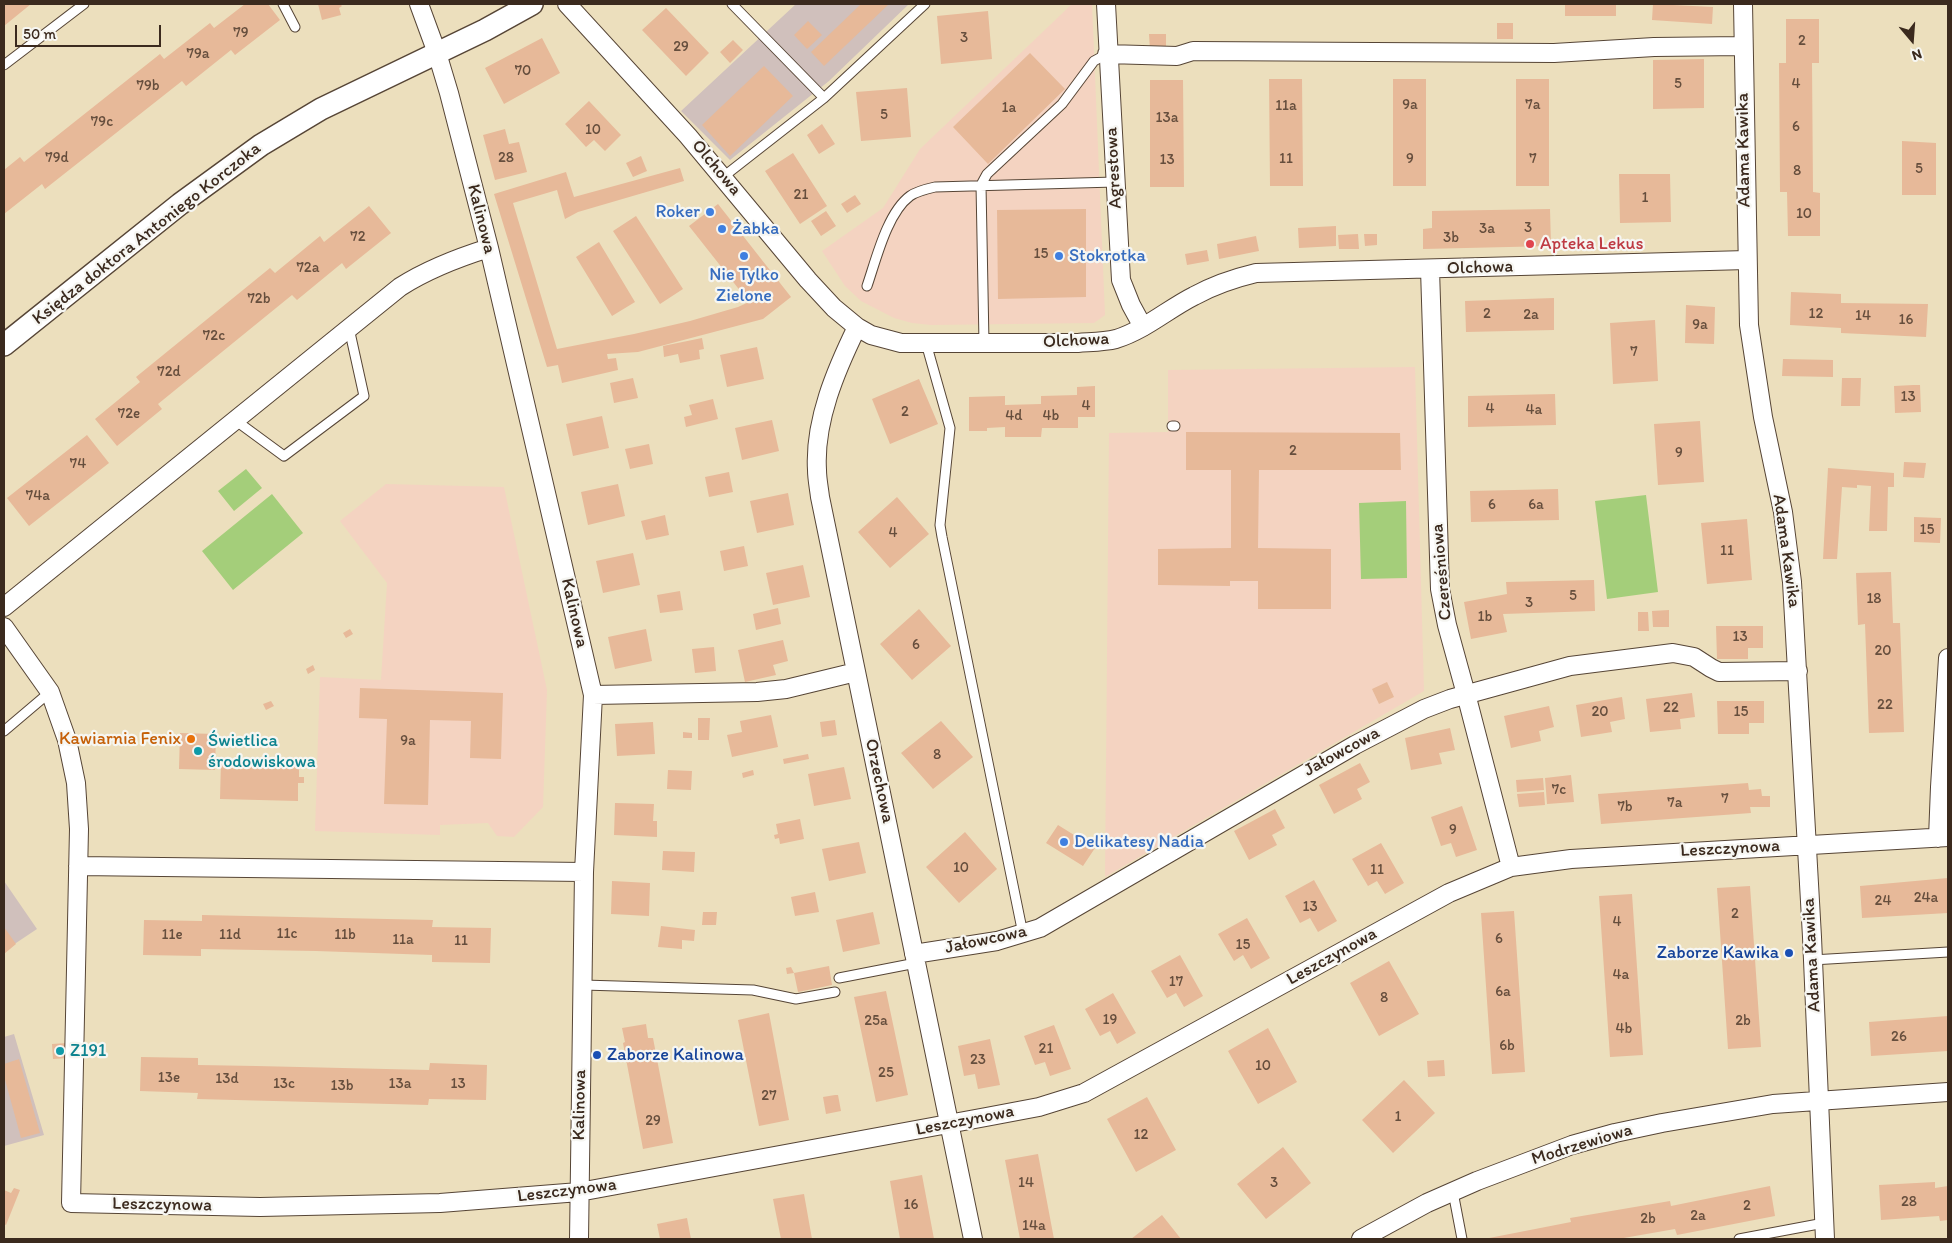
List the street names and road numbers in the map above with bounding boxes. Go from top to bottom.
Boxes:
street label: Adama Kawika [1732,93,1756,207]
street label: Agrestowa [1101,127,1127,209]
street label: Olchowa [686,136,746,200]
street label: Księdza doktora Antoniego Korczoka [28,138,266,330]
street label: Kalinowa [462,182,500,256]
street label: Olchowa [1447,256,1513,280]
street label: Olchowa [1042,328,1110,354]
street label: Adama Kawika [1767,493,1805,609]
street label: Czereśniowa [1427,523,1457,621]
street label: Kalinowa [555,576,593,650]
street label: Jałowcowa [1300,722,1384,782]
street label: Orzechowa [860,737,898,825]
street label: Leszczynowa [1680,836,1780,862]
street label: Adama Kawika [1798,897,1826,1013]
street label: Jałowcowa [943,921,1029,959]
street label: Leszczynowa [1283,923,1381,991]
street label: Kalinowa [569,1069,591,1141]
street label: Leszczynowa [914,1101,1016,1141]
street label: Modrzewiowa [1529,1119,1635,1171]
street label: Leszczynowa [516,1174,618,1208]
street label: Leszczynowa [112,1193,212,1217]

